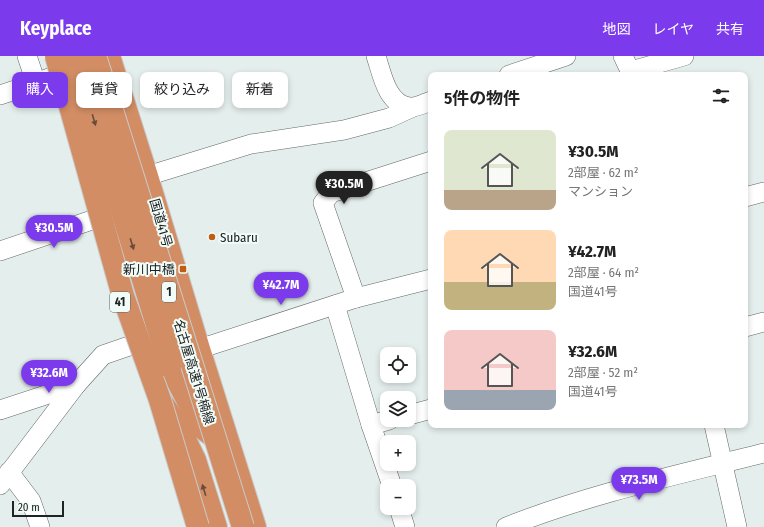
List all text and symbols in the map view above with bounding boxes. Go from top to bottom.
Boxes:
text: Keyplace [20,17,92,40]
text: 地図 [602,21,630,38]
text: レイヤ [652,21,694,38]
text: 共有 [716,21,744,38]
chip: 購入 [12,72,68,108]
chip: 賃貸 [76,72,132,108]
chip: 絞り込み [140,72,224,108]
chip: 新着 [232,72,288,108]
icon: filters [710,85,732,107]
text: 5件の物件 [444,88,520,109]
one-way arrow [91,114,97,126]
text: ¥30.5M [568,141,619,162]
icon: home [476,146,524,194]
text: 2部屋 · 62 m² [568,165,638,180]
pin: ¥30.5M [311,171,377,205]
text: ¥30.5M [325,176,363,191]
text: マンション [568,184,633,199]
street label: 国道41号 [147,197,175,249]
pin: ¥30.5M [21,215,87,249]
text: ¥30.5M [35,220,73,235]
place label: Subaru [220,230,258,245]
marker: Subaru [207,232,217,242]
one-way arrow [129,239,135,251]
text: ¥42.7M [568,241,616,262]
icon: home [476,246,524,294]
place label: 新川中橋 [123,262,175,277]
marker: 新川中橋 [178,264,188,274]
text: 2部屋 · 64 m² [568,265,639,280]
pin: ¥42.7M [248,272,314,306]
text: ¥42.7M [263,277,299,292]
road number: 1 [162,282,176,302]
text: 国道41号 [568,284,618,299]
road number: 41 [110,292,130,312]
street label: 名古屋高速1号楠線 [171,318,217,426]
text: ¥32.6M [568,341,617,362]
icon: home [476,346,524,394]
map controls [380,347,416,515]
button: locate [380,347,416,383]
pin: ¥32.6M [16,360,82,394]
text: ¥32.6M [30,365,68,380]
text: 2部屋 · 52 m² [568,365,638,380]
text: 国道41号 [568,384,618,399]
button: layers [380,391,416,427]
button: + [380,435,416,471]
pin: ¥73.5M [606,467,672,501]
text: ¥73.5M [620,472,658,487]
button: − [380,479,416,515]
one-way arrow [201,483,207,495]
scale bar [12,499,64,518]
text: 20 m [18,501,40,514]

